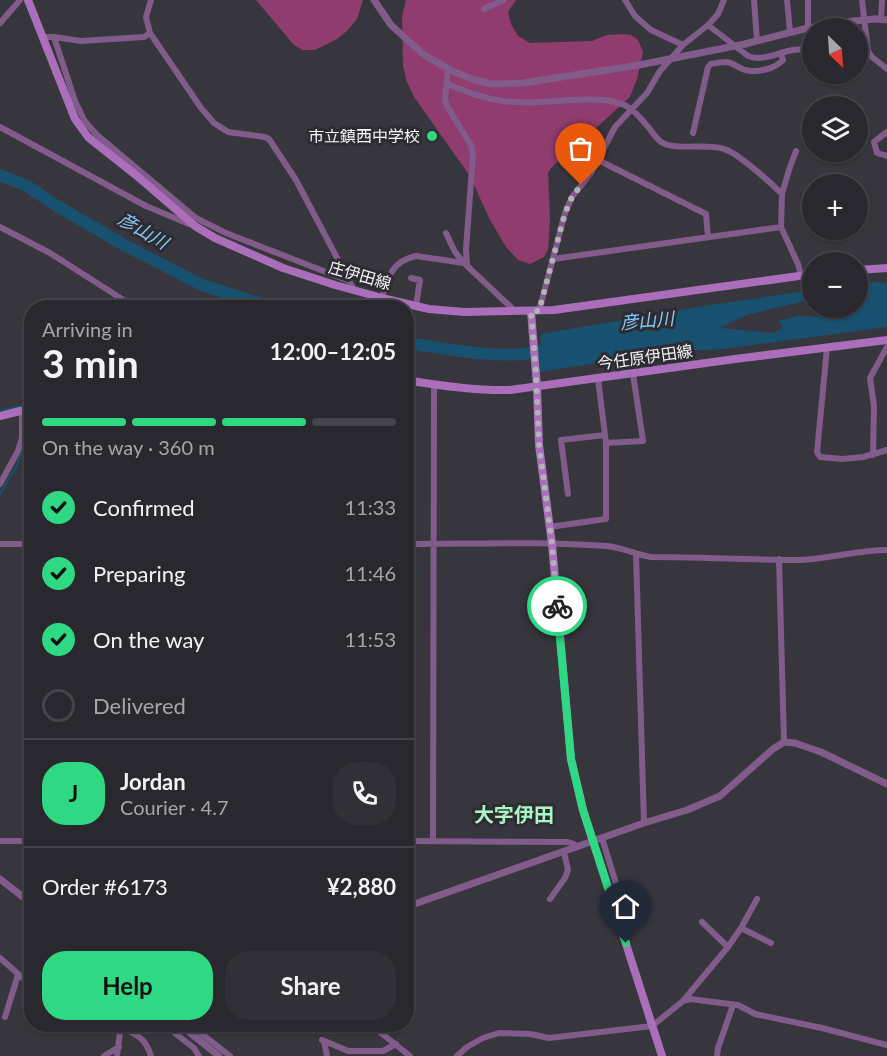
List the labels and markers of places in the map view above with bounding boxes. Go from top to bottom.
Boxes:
pin [555,123,606,185]
place label: 市立鎮西中学校 [308,126,420,145]
marker: 市立鎮西中学校 [425,129,439,143]
pin [600,881,651,943]

